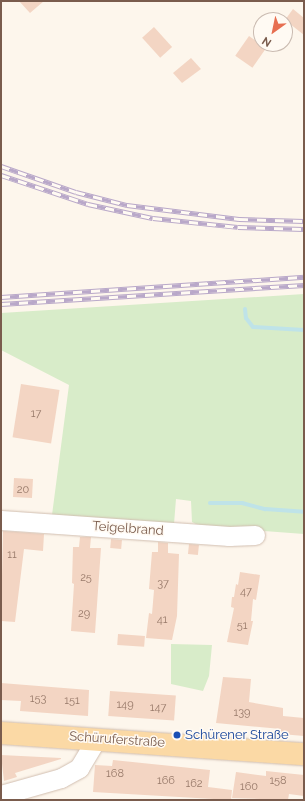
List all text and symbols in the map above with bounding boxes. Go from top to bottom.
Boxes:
north arrow [253,12,293,52]
text: N [260,34,274,49]
house number: 17 [31,407,41,421]
house number: 20 [17,483,29,497]
street label: Teigelbrand [92,519,164,539]
house number: 11 [7,548,17,562]
house number: 25 [80,571,92,585]
house number: 37 [157,577,169,591]
house number: 47 [240,585,252,599]
house number: 29 [78,607,90,621]
house number: 41 [157,613,167,627]
house number: 51 [237,619,247,633]
house number: 153 [30,692,46,706]
house number: 151 [64,694,80,708]
house number: 149 [116,698,134,712]
house number: 147 [150,701,166,715]
house number: 139 [233,706,251,720]
place label: Schürener Straße [185,727,289,743]
street label: Schüruferstraße [69,729,165,751]
marker: Schürener Straße [172,730,182,740]
house number: 168 [106,767,124,781]
house number: 166 [157,774,175,788]
house number: 158 [269,774,287,788]
house number: 162 [185,777,203,791]
house number: 160 [240,780,258,794]

